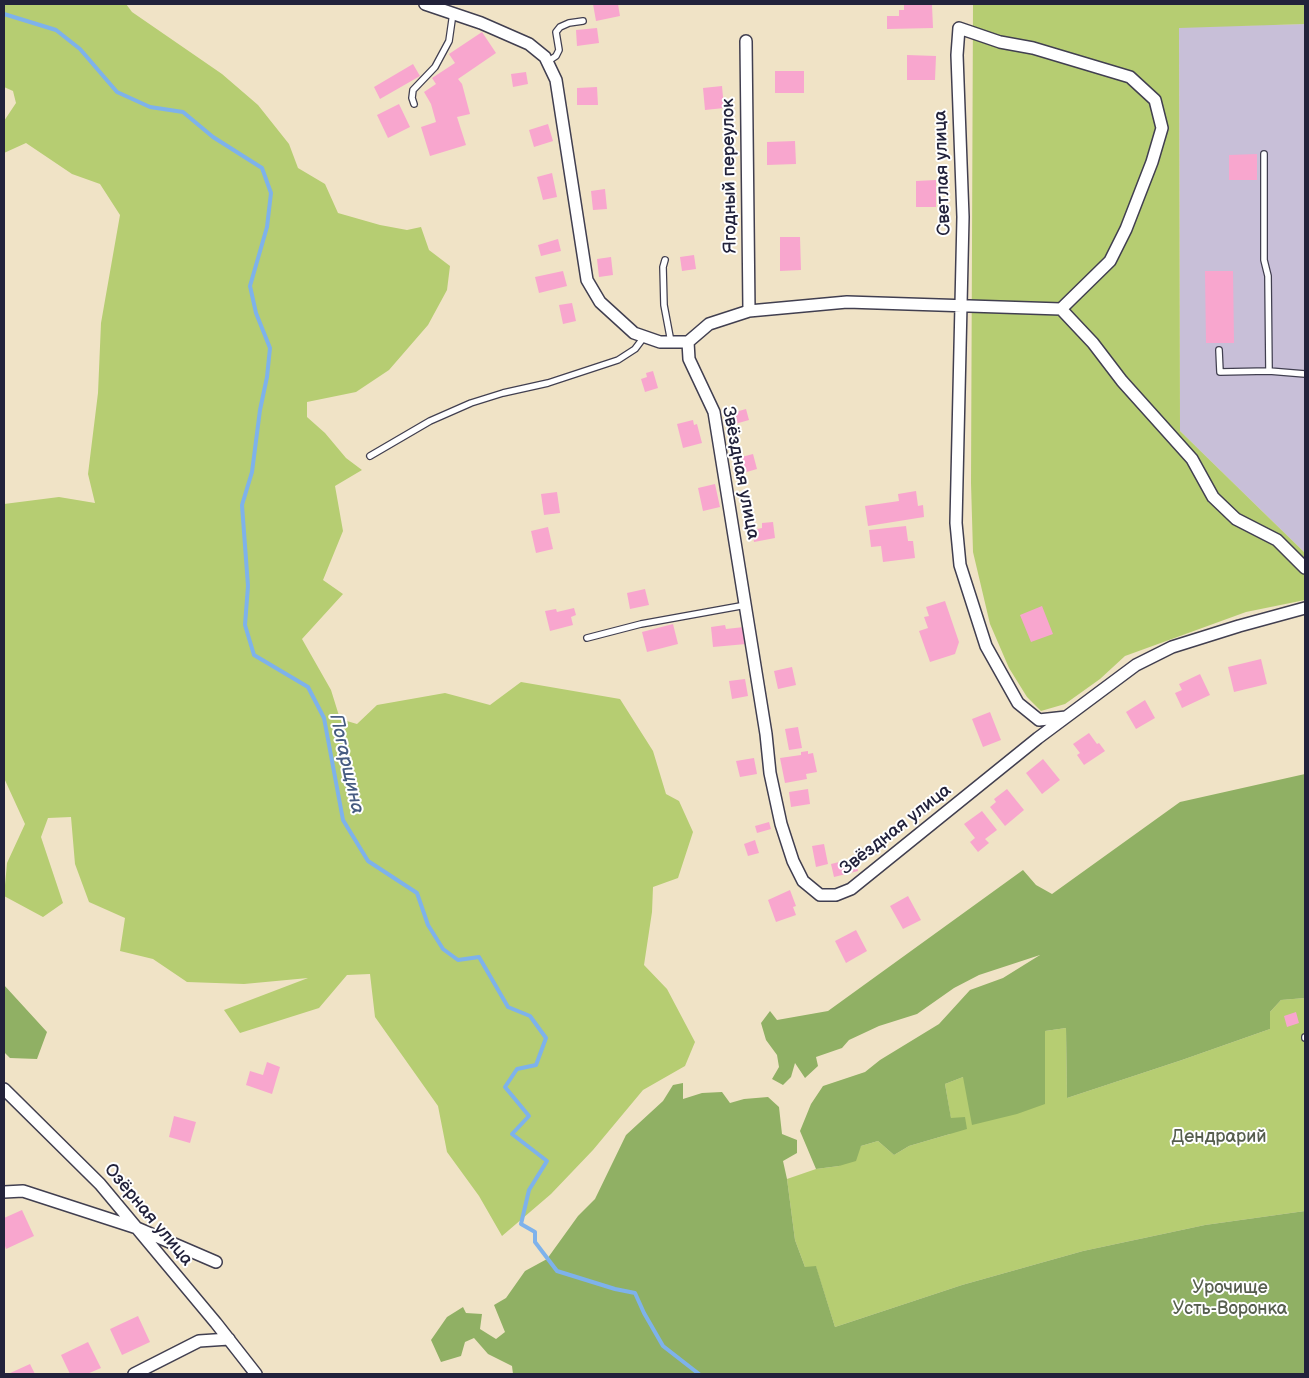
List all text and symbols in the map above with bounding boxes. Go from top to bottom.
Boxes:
street label: Ягодный переулок [718,98,742,254]
street label: Светлая улица [930,110,956,236]
street label: Звёздная улица [717,405,763,541]
water label: Погарщина [323,712,369,816]
street label: Звёздная улица [836,780,956,880]
park label: Дендрарий [1171,1126,1267,1148]
street label: Озёрная улица [99,1159,197,1271]
park label: Урочище Усть-Воронка [1173,1277,1287,1320]

